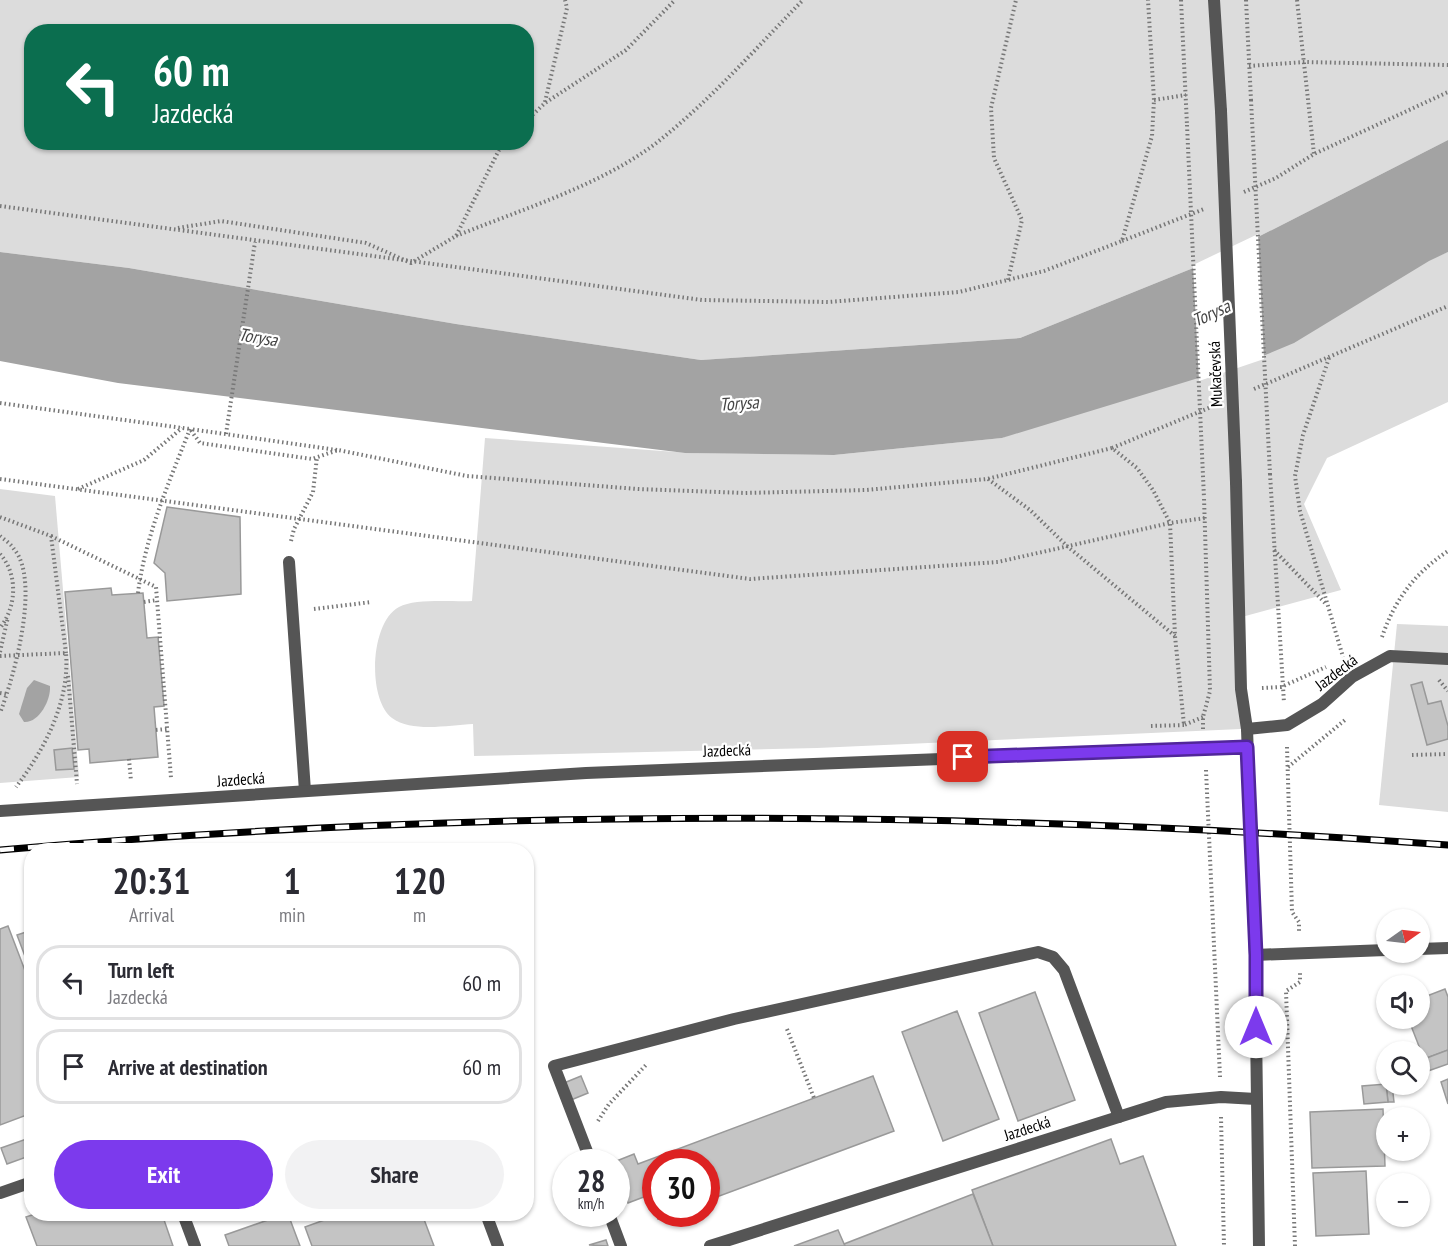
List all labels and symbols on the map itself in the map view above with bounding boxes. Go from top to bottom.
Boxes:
water label: Torysa [1188,294,1234,332]
water label: Torysa [237,323,280,352]
street label: Mukačevská [1204,341,1226,407]
water label: Torysa [719,390,760,416]
street label: Jazdecká [1310,650,1361,695]
pin [937,731,988,782]
street label: Jazdecká [702,739,751,761]
street label: Jazdecká [215,767,266,791]
north arrow [1376,909,1430,963]
position arrow [1224,995,1288,1059]
street label: Jazdecká [1000,1111,1053,1145]
speed limit sign: 30 [642,1149,720,1227]

